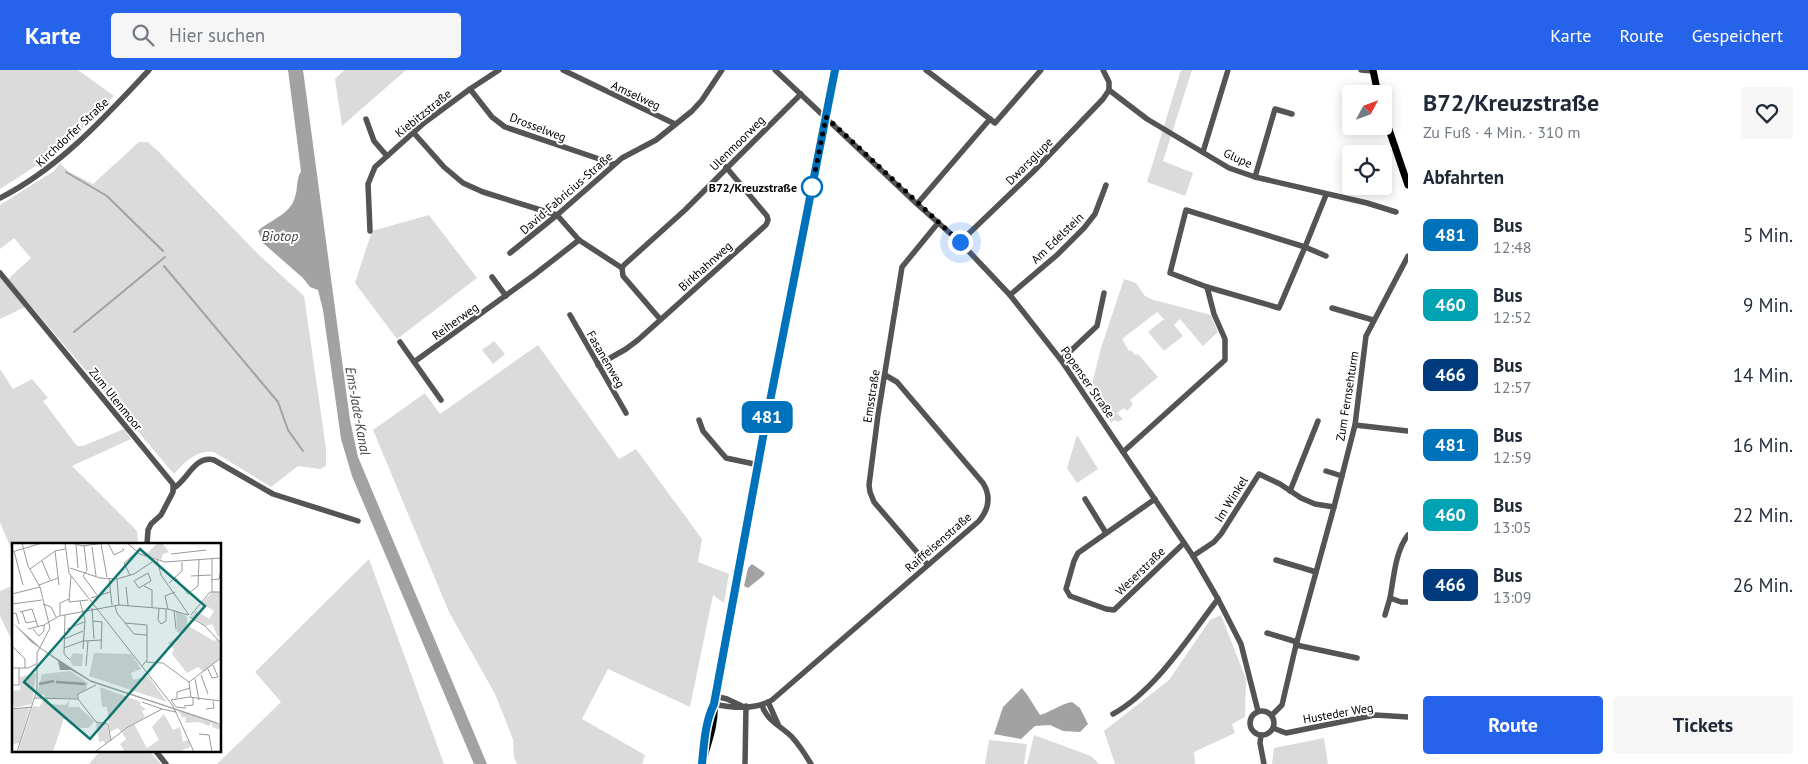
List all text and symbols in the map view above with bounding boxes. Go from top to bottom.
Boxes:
search box [111,13,461,58]
text: Karte [25,20,81,51]
icon: search [129,21,157,49]
text: Hier suchen [169,23,265,47]
text: Karte [1550,24,1591,47]
text: Route [1619,24,1664,47]
text: Gespeichert [1692,24,1783,47]
street label: Amselweg [609,77,663,113]
north arrow [1342,85,1392,135]
map controls [1342,85,1392,195]
street label: Kiebitzstraße [392,86,454,140]
text: B72/Kreuzstraße [1423,87,1599,118]
button: heart [1741,87,1793,139]
street label: Kirchdorfer Straße [32,94,112,170]
street label: Drosselweg [508,109,568,145]
street label: Ulenmoorweg [706,112,768,174]
text: Zu Fuß · 4 Min. · 310 m [1423,122,1581,142]
street label: Dwarsglupe [1002,134,1056,188]
street label: Glupe [1221,145,1255,171]
button: locate [1342,145,1392,195]
street label: David-Fabricius-Straße [517,149,615,237]
text: Abfahrten [1423,165,1504,189]
marker: B72/Kreuzstraße [801,176,823,198]
place label: B72/Kreuzstraße [709,180,797,195]
street label: Am Edelstein [1028,209,1086,267]
text: Bus [1493,213,1522,237]
text: 481 [1435,223,1466,246]
text: 5 Min. [1743,223,1793,247]
water label: Biotop [262,227,298,245]
your location [948,230,973,255]
text: 12:48 [1493,237,1531,257]
street label: Birkhahnweg [675,238,735,294]
text: Bus [1493,283,1522,307]
text: 460 [1435,293,1466,316]
text: 9 Min. [1743,293,1793,317]
street label: Reiherweg [429,299,481,343]
text: 12:52 [1493,307,1531,327]
street label: Fasanenweg [584,328,628,390]
street label: Popenser Straße [1058,343,1118,421]
street label: Zum Fernsehturm [1332,350,1362,442]
text: Bus [1493,353,1522,377]
text: 466 [1435,363,1466,386]
text: 14 Min. [1733,363,1793,387]
street label: Zum Ulenmoor [86,365,146,433]
water label: Ems-Jade-Kanal [341,365,375,457]
street label: Emsstraße [859,368,883,424]
text: 12:57 [1493,377,1531,397]
line badge: 481 [738,401,796,433]
text: 481 [752,405,782,428]
text: Bus [1493,423,1522,447]
text: 481 [1435,433,1466,456]
text: 16 Min. [1733,433,1793,457]
text: 12:59 [1493,447,1531,467]
street label: Im Winkel [1211,473,1251,525]
text: Bus [1493,493,1522,517]
text: 460 [1435,503,1466,526]
text: 22 Min. [1733,503,1793,527]
street label: Raiffeisenstraße [902,509,974,575]
text: 13:05 [1493,517,1531,537]
inset map [12,543,221,752]
street label: Weserstraße [1112,544,1168,598]
text: Bus [1493,563,1522,587]
text: 466 [1435,573,1466,596]
text: 26 Min. [1733,573,1793,597]
text: 13:09 [1493,587,1531,607]
button: Route [1423,696,1603,754]
button: Tickets [1613,696,1793,754]
street label: Husteder Weg [1302,699,1374,727]

